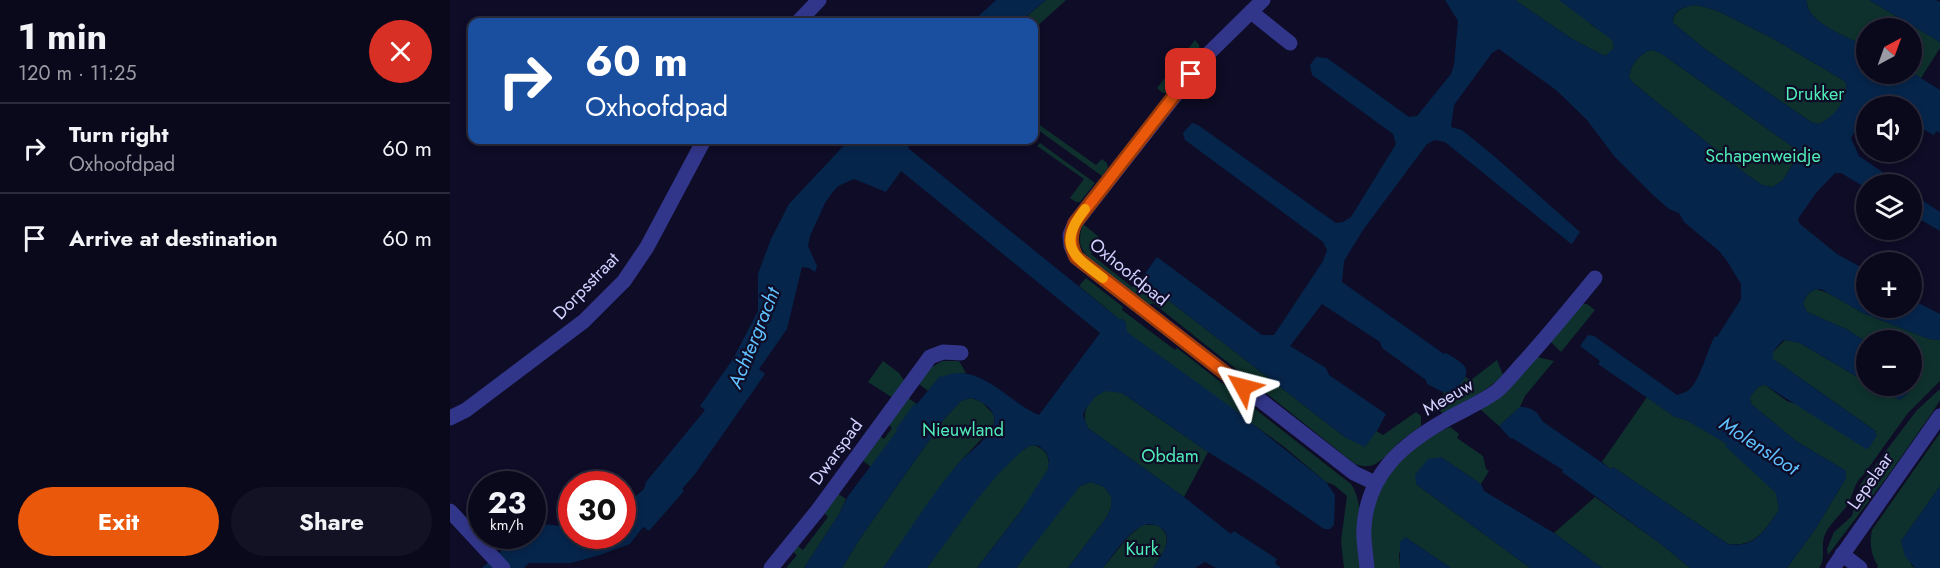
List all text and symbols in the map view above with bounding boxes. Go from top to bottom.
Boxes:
text: 1 min [18,10,107,62]
north arrow [1856,18,1922,84]
map controls [1856,18,1922,396]
button: close [369,20,432,83]
text: 60 m [585,31,688,92]
icon: right [486,42,564,120]
pin [1165,48,1216,99]
icon: arrive [1174,57,1207,90]
text: 120 m · 11:25 [18,59,137,88]
park label: Drukker [1786,81,1845,107]
text: Oxhoofdpad [585,87,728,126]
button: sound [1856,96,1922,162]
text: Turn right [69,118,169,150]
icon: right [18,132,51,165]
text: 60 m [382,132,432,164]
park label: Schapenweidje [1705,143,1821,169]
text: Oxhoofdpad [69,150,175,179]
button: layers [1856,174,1922,240]
icon: arrive [18,222,51,255]
text: Arrive at destination [69,222,278,254]
text: 60 m [382,222,432,254]
street label: Oxhoofdpad [1084,232,1174,312]
street label: Dorpsstraat [547,246,625,326]
button: + [1856,252,1922,318]
water label: Achtergracht [720,282,788,394]
button: − [1856,330,1922,396]
position arrow [1211,355,1275,419]
street label: Meeuw [1418,372,1479,422]
water label: Molensloot [1714,410,1805,483]
street label: Dwarspad [803,414,869,490]
park label: Nieuwland [922,417,1004,443]
park label: Obdam [1141,443,1199,469]
street label: Lepelaar [1841,446,1900,515]
speed limit sign: 30 [558,471,636,549]
text: 23 [488,481,526,524]
button: Exit [18,487,219,556]
button: Share [231,487,432,556]
text: km/h [490,514,524,536]
park label: Kurk [1125,536,1159,562]

